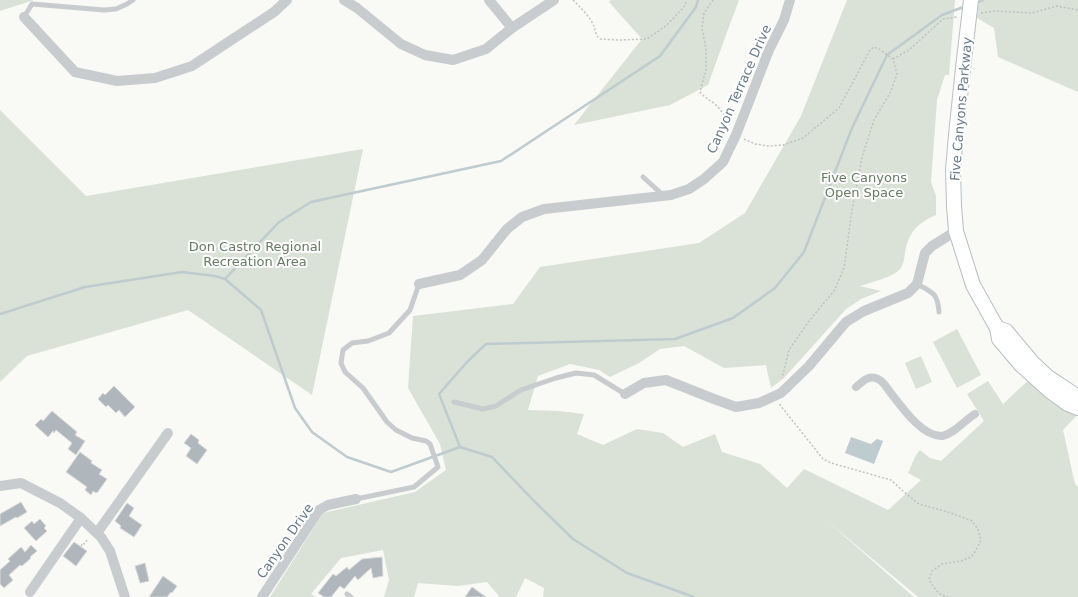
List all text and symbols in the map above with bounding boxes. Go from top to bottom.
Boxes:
street label: Canyon Terrace Drive [704,22,774,156]
street label: Five Canyons Parkway [947,36,975,182]
park label: Five Canyons Open Space [821,170,907,200]
park label: Don Castro Regional Recreation Area [189,239,321,269]
street label: Canyon Drive [254,501,316,581]

